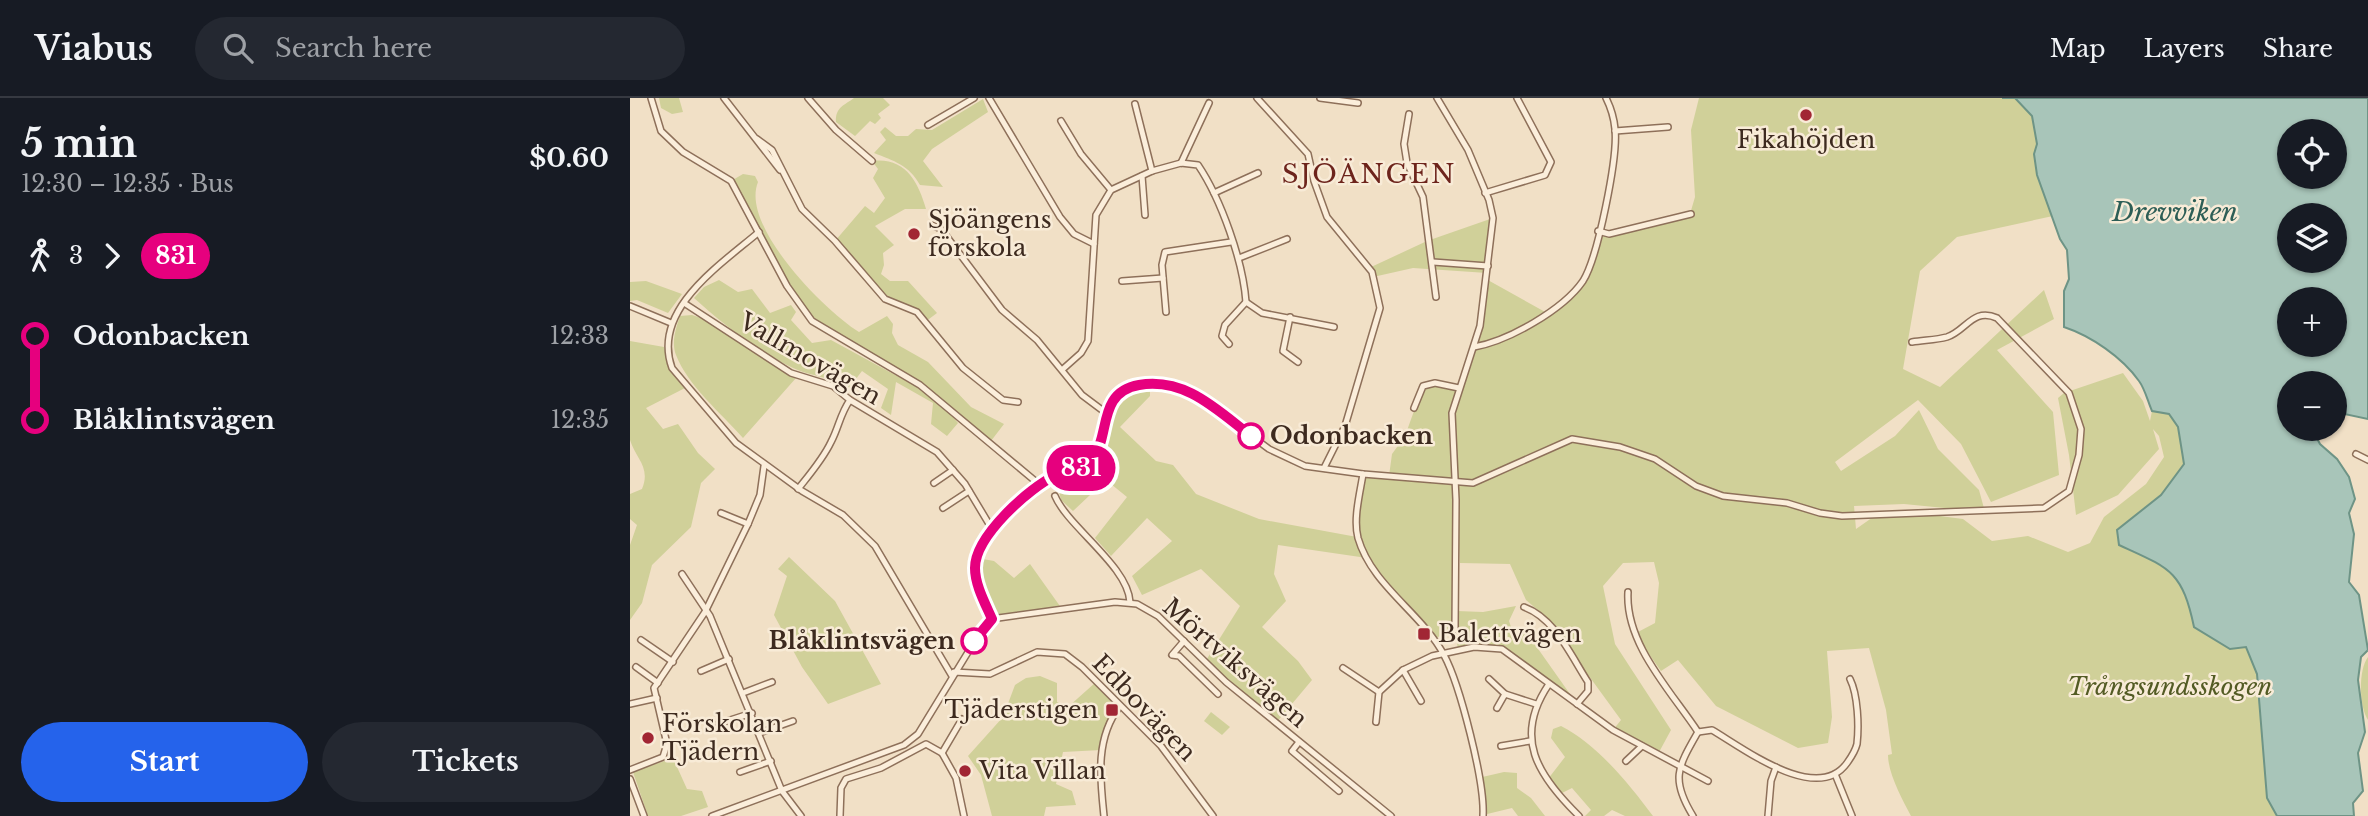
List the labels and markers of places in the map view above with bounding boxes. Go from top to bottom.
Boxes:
marker: Fikahöjden [1798,107,1814,123]
place label: Fikahöjden [1737,125,1875,154]
place label: Sjöängens förskola [928,205,1052,262]
marker: Sjöängens förskola [906,226,922,242]
place label: Odonbacken [1270,421,1433,450]
marker: Odonbacken [1238,423,1264,449]
place label: Balettvägen [1438,619,1582,648]
place label: Blåklintsvägen [769,626,956,655]
marker: Balettvägen [1416,626,1432,642]
marker: Blåklintsvägen [961,628,987,654]
place label: Tjäderstigen [945,695,1098,724]
marker: Tjäderstigen [1104,702,1120,718]
place label: Förskolan Tjädern [662,709,782,766]
marker: Förskolan Tjädern [640,730,656,746]
place label: Vita Villan [978,756,1106,785]
marker: Vita Villan [957,763,973,779]

